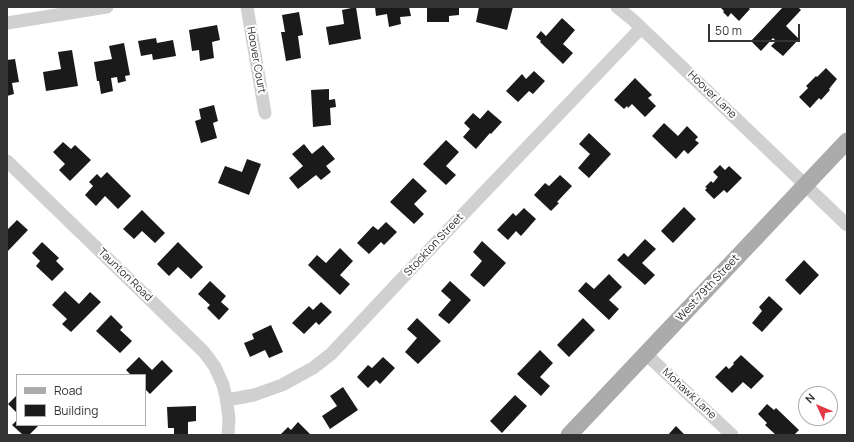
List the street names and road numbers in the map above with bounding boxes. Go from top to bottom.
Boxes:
street label: Hoover Court [244,26,268,94]
street label: Hoover Lane [685,68,739,122]
street label: Stockton Street [402,211,466,279]
street label: Taunton Road [95,246,155,304]
street label: West 79th Street [674,252,742,324]
street label: Mohawk Lane [659,366,719,422]

